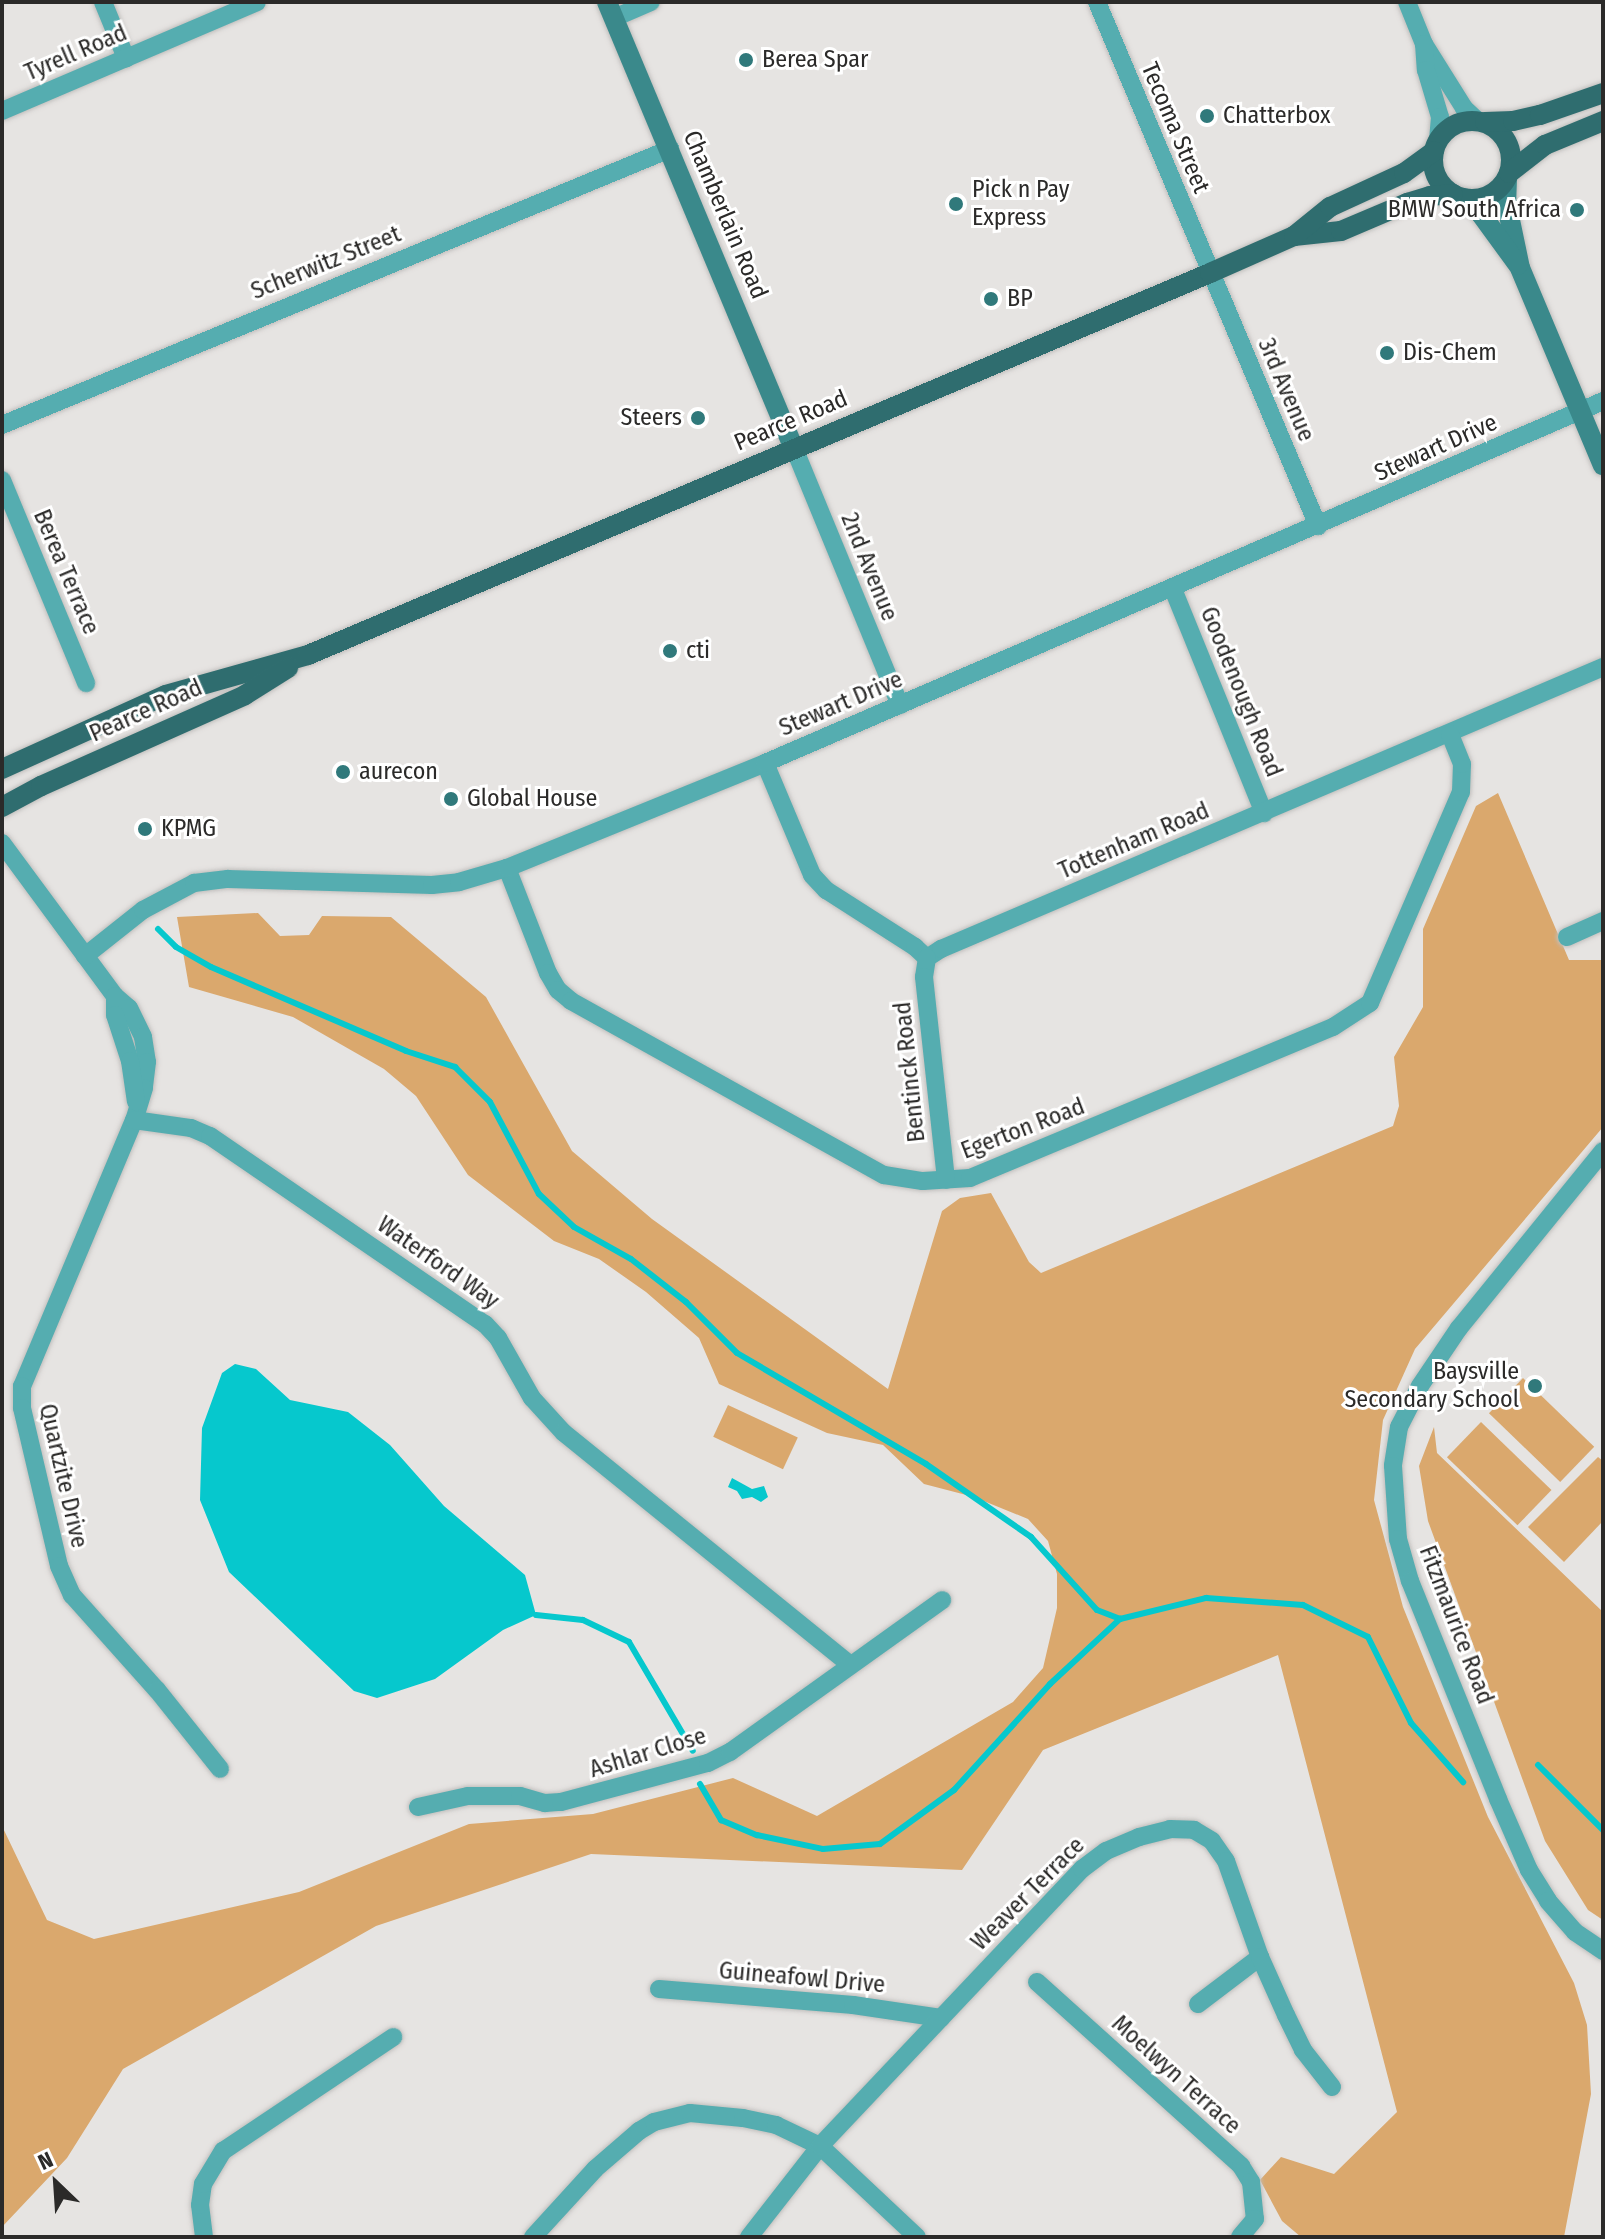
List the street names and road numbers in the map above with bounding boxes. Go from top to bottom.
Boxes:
street label: Tyrell Road [20,19,132,87]
street label: Tecoma Street [1135,58,1215,198]
street label: Chamberlain Road [677,127,773,303]
street label: Scherwitz Street [247,220,405,306]
street label: 3rd Avenue [1251,334,1321,446]
street label: Pearce Road [730,384,852,458]
street label: Stewart Drive [1370,408,1502,488]
street label: Berea Terrace [27,505,105,639]
street label: 2nd Avenue [834,509,904,625]
street label: Goodenough Road [1194,603,1288,781]
street label: Stewart Drive [775,665,907,743]
street label: Pearce Road [85,673,207,749]
street label: Tottenham Road [1054,796,1214,886]
street label: Bentinck Road [888,1000,932,1144]
street label: Egerton Road [957,1092,1089,1166]
street label: Waterford Way [372,1210,504,1316]
street label: Quartzite Drive [32,1401,94,1551]
street label: Fitzmaurice Road [1413,1542,1499,1708]
street label: Ashlar Close [586,1722,710,1784]
street label: Weaver Terrace [965,1831,1091,1957]
street label: Guineafowl Drive [718,1956,886,2000]
street label: Moelwyn Terrace [1106,2010,1246,2140]

